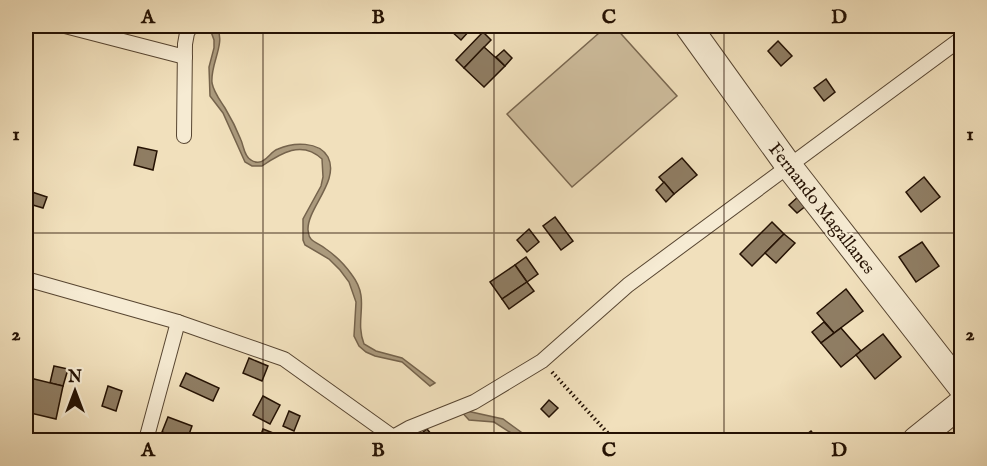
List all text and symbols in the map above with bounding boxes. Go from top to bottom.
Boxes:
text: A [140,5,156,30]
text: B [371,5,385,30]
text: C [602,5,616,30]
text: D [831,5,847,30]
text: 1 [12,122,20,147]
text: 1 [966,122,974,147]
street label: Fernando Magallanes [762,139,879,279]
text: 2 [11,322,21,347]
text: 2 [965,322,975,347]
north arrow [45,361,105,421]
text: N [67,368,82,388]
text: A [140,438,156,463]
text: B [371,438,385,463]
text: C [602,438,616,463]
text: D [831,438,847,463]

